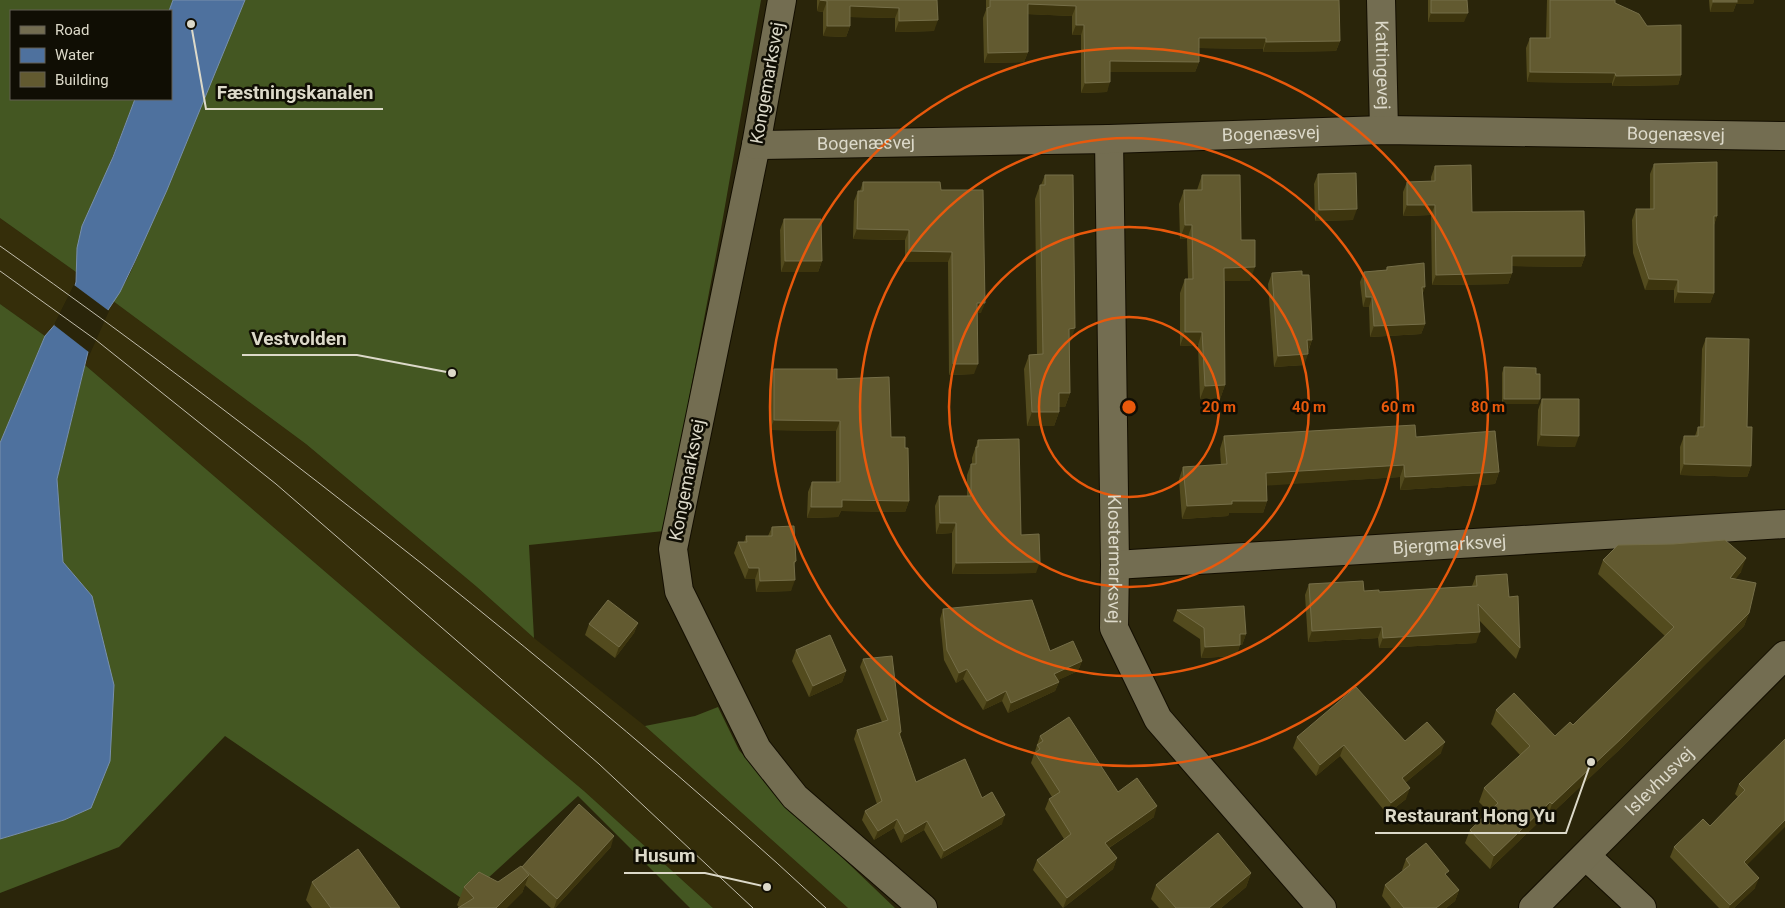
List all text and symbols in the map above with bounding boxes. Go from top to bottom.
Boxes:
legend [10,10,172,100]
street label: Kongemarksvej [745,20,788,146]
street label: Kattingevej [1371,20,1395,110]
text: Road [55,21,89,39]
text: Water [55,46,94,64]
text: Building [55,71,109,89]
callout: Fæstningskanalen [206,75,383,109]
text: Fæstningskanalen [217,81,373,104]
street label: Bogenæsvej [1221,121,1320,145]
street label: Bogenæsvej [1627,123,1725,145]
street label: Bogenæsvej [817,131,915,154]
callout: Vestvolden [242,321,357,355]
text: Vestvolden [251,327,347,350]
centre of rings [1120,398,1138,416]
text: 20 m [1202,398,1236,416]
text: 40 m [1292,398,1326,416]
text: 60 m [1381,398,1415,416]
text: 80 m [1471,398,1505,416]
street label: Kongemarksvej [664,417,709,543]
street label: Klostermarksvej [1104,494,1126,624]
street label: Bjergmarksvej [1392,530,1507,558]
street label: Islevhusvej [1620,742,1698,820]
callout: Restaurant Hong Yu [1375,799,1566,833]
text: Restaurant Hong Yu [1385,804,1555,827]
callout: Husum [624,839,705,873]
text: Husum [635,844,695,867]

